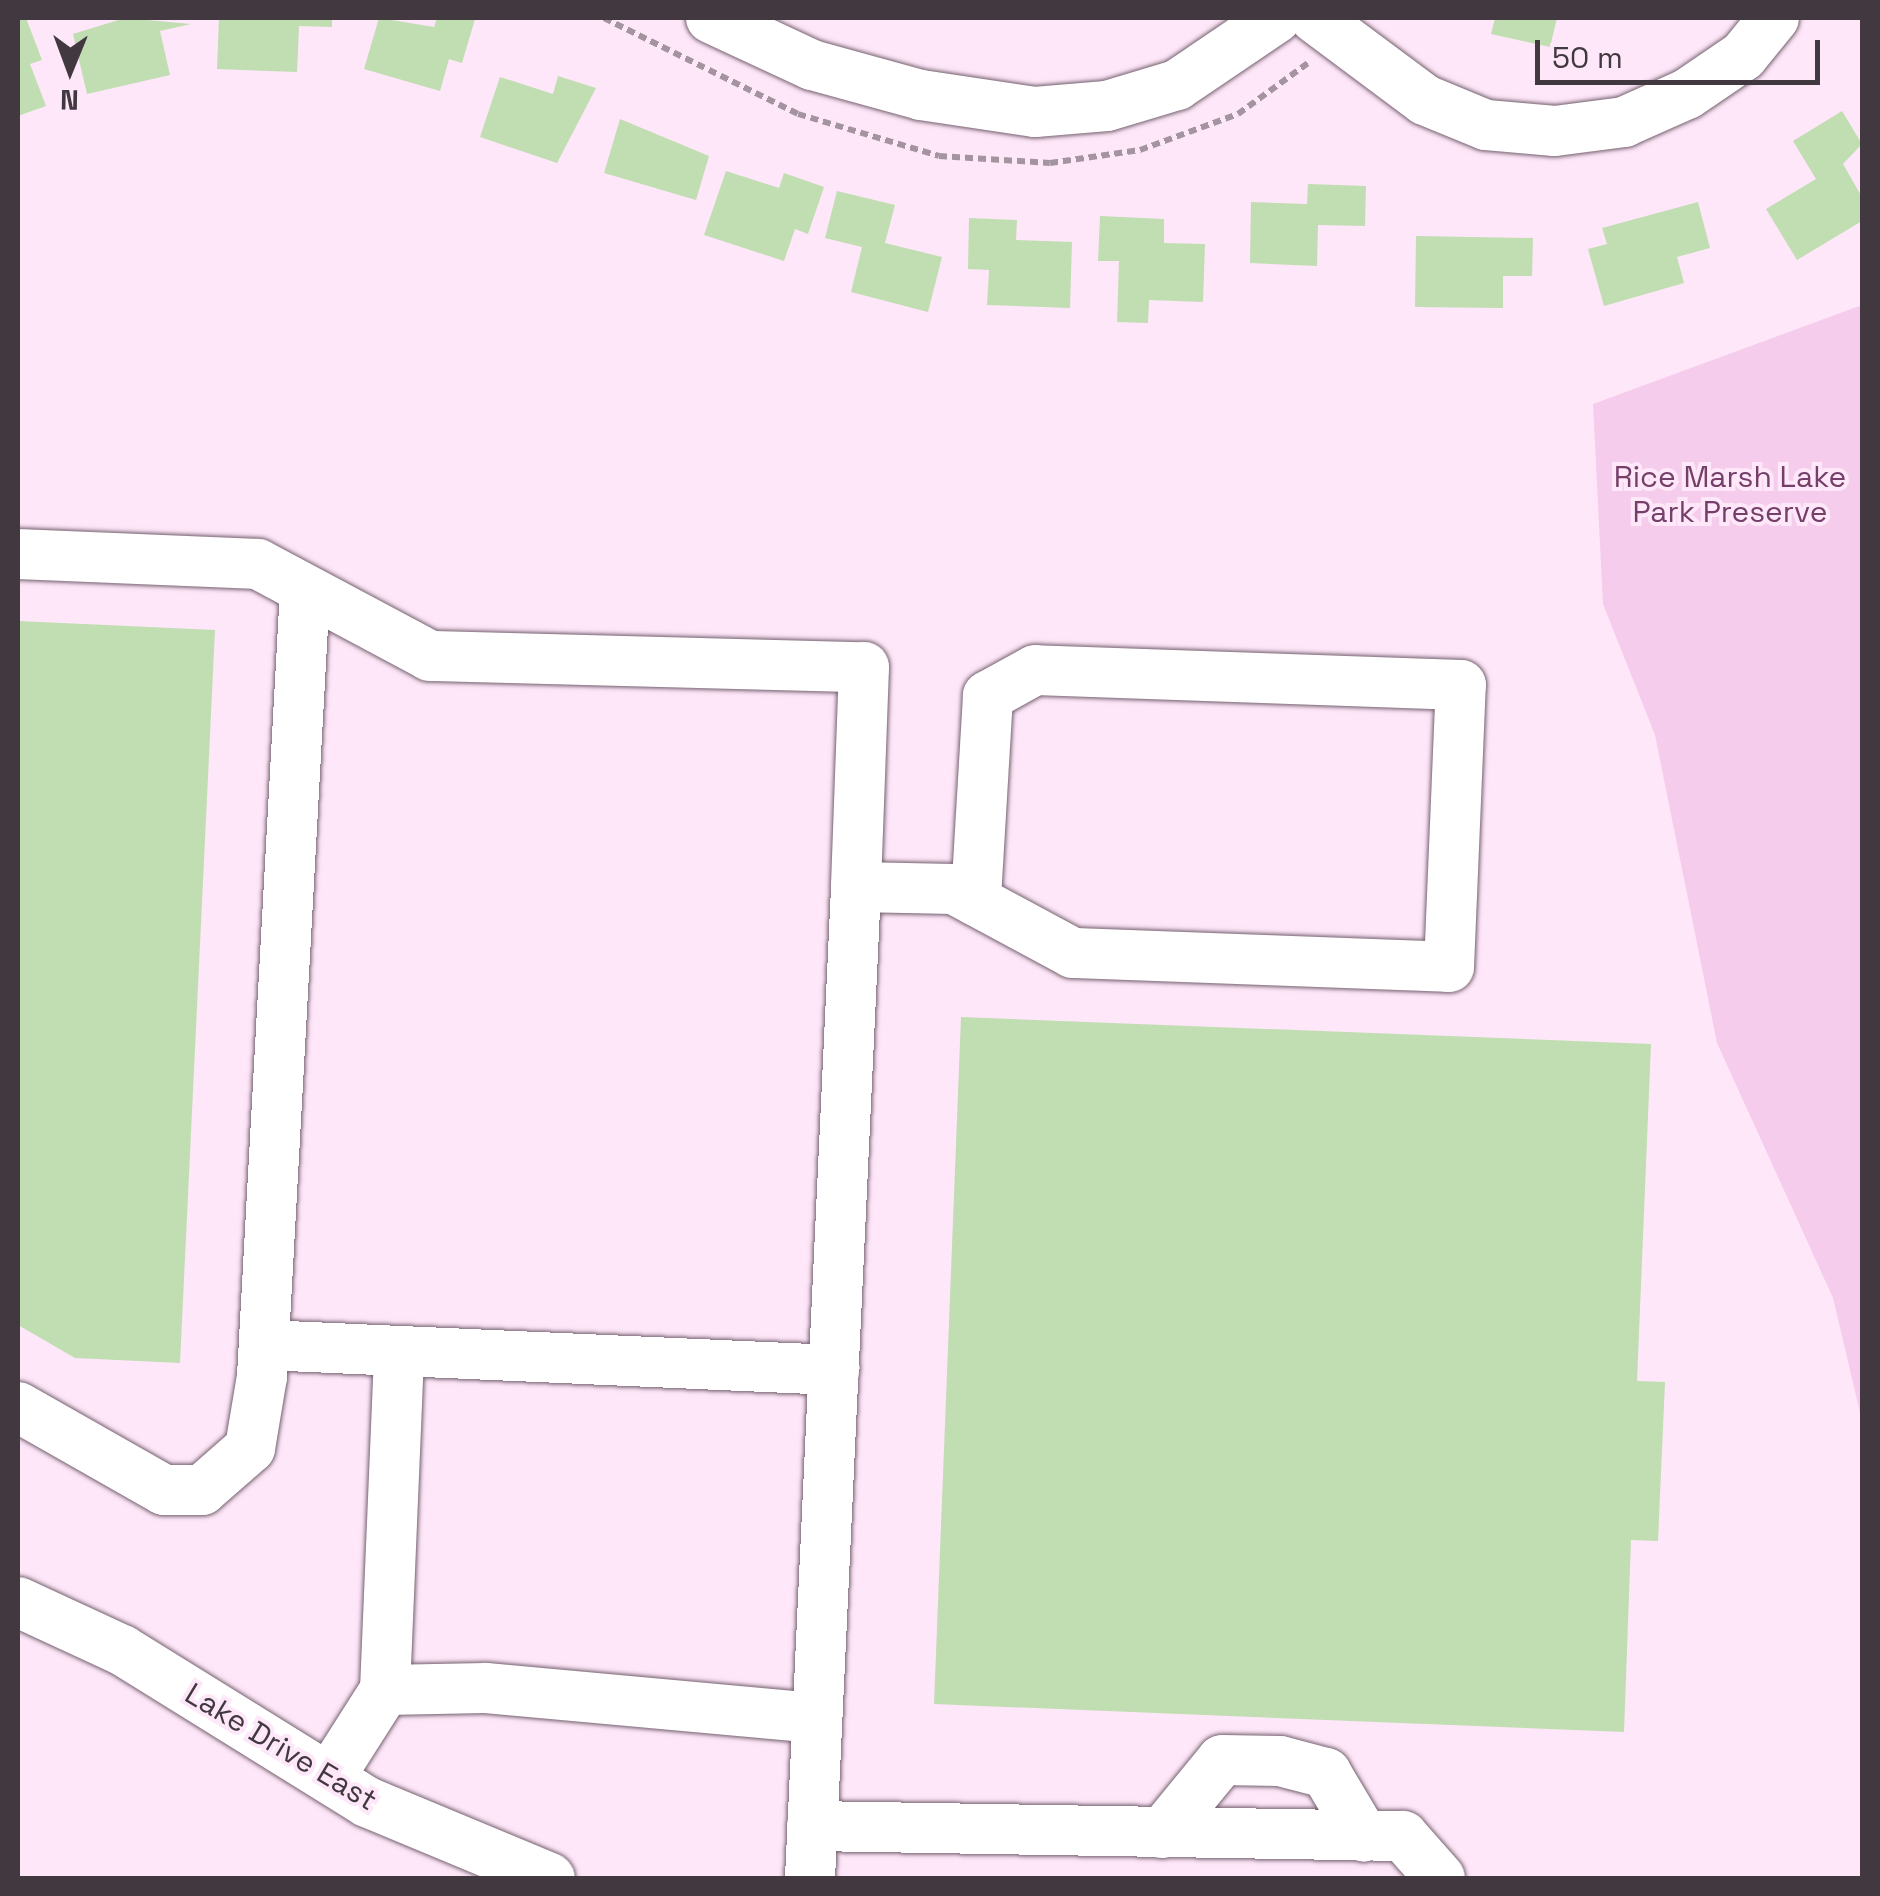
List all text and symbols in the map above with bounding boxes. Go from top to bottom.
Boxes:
north arrow [20,20,120,120]
scale bar [1540,20,1825,82]
text: 50 m [1552,38,1623,77]
text: N [60,82,79,118]
park label: Rice Marsh Lake Park Preserve [1614,459,1846,530]
street label: Lake Drive East [179,1676,383,1818]

